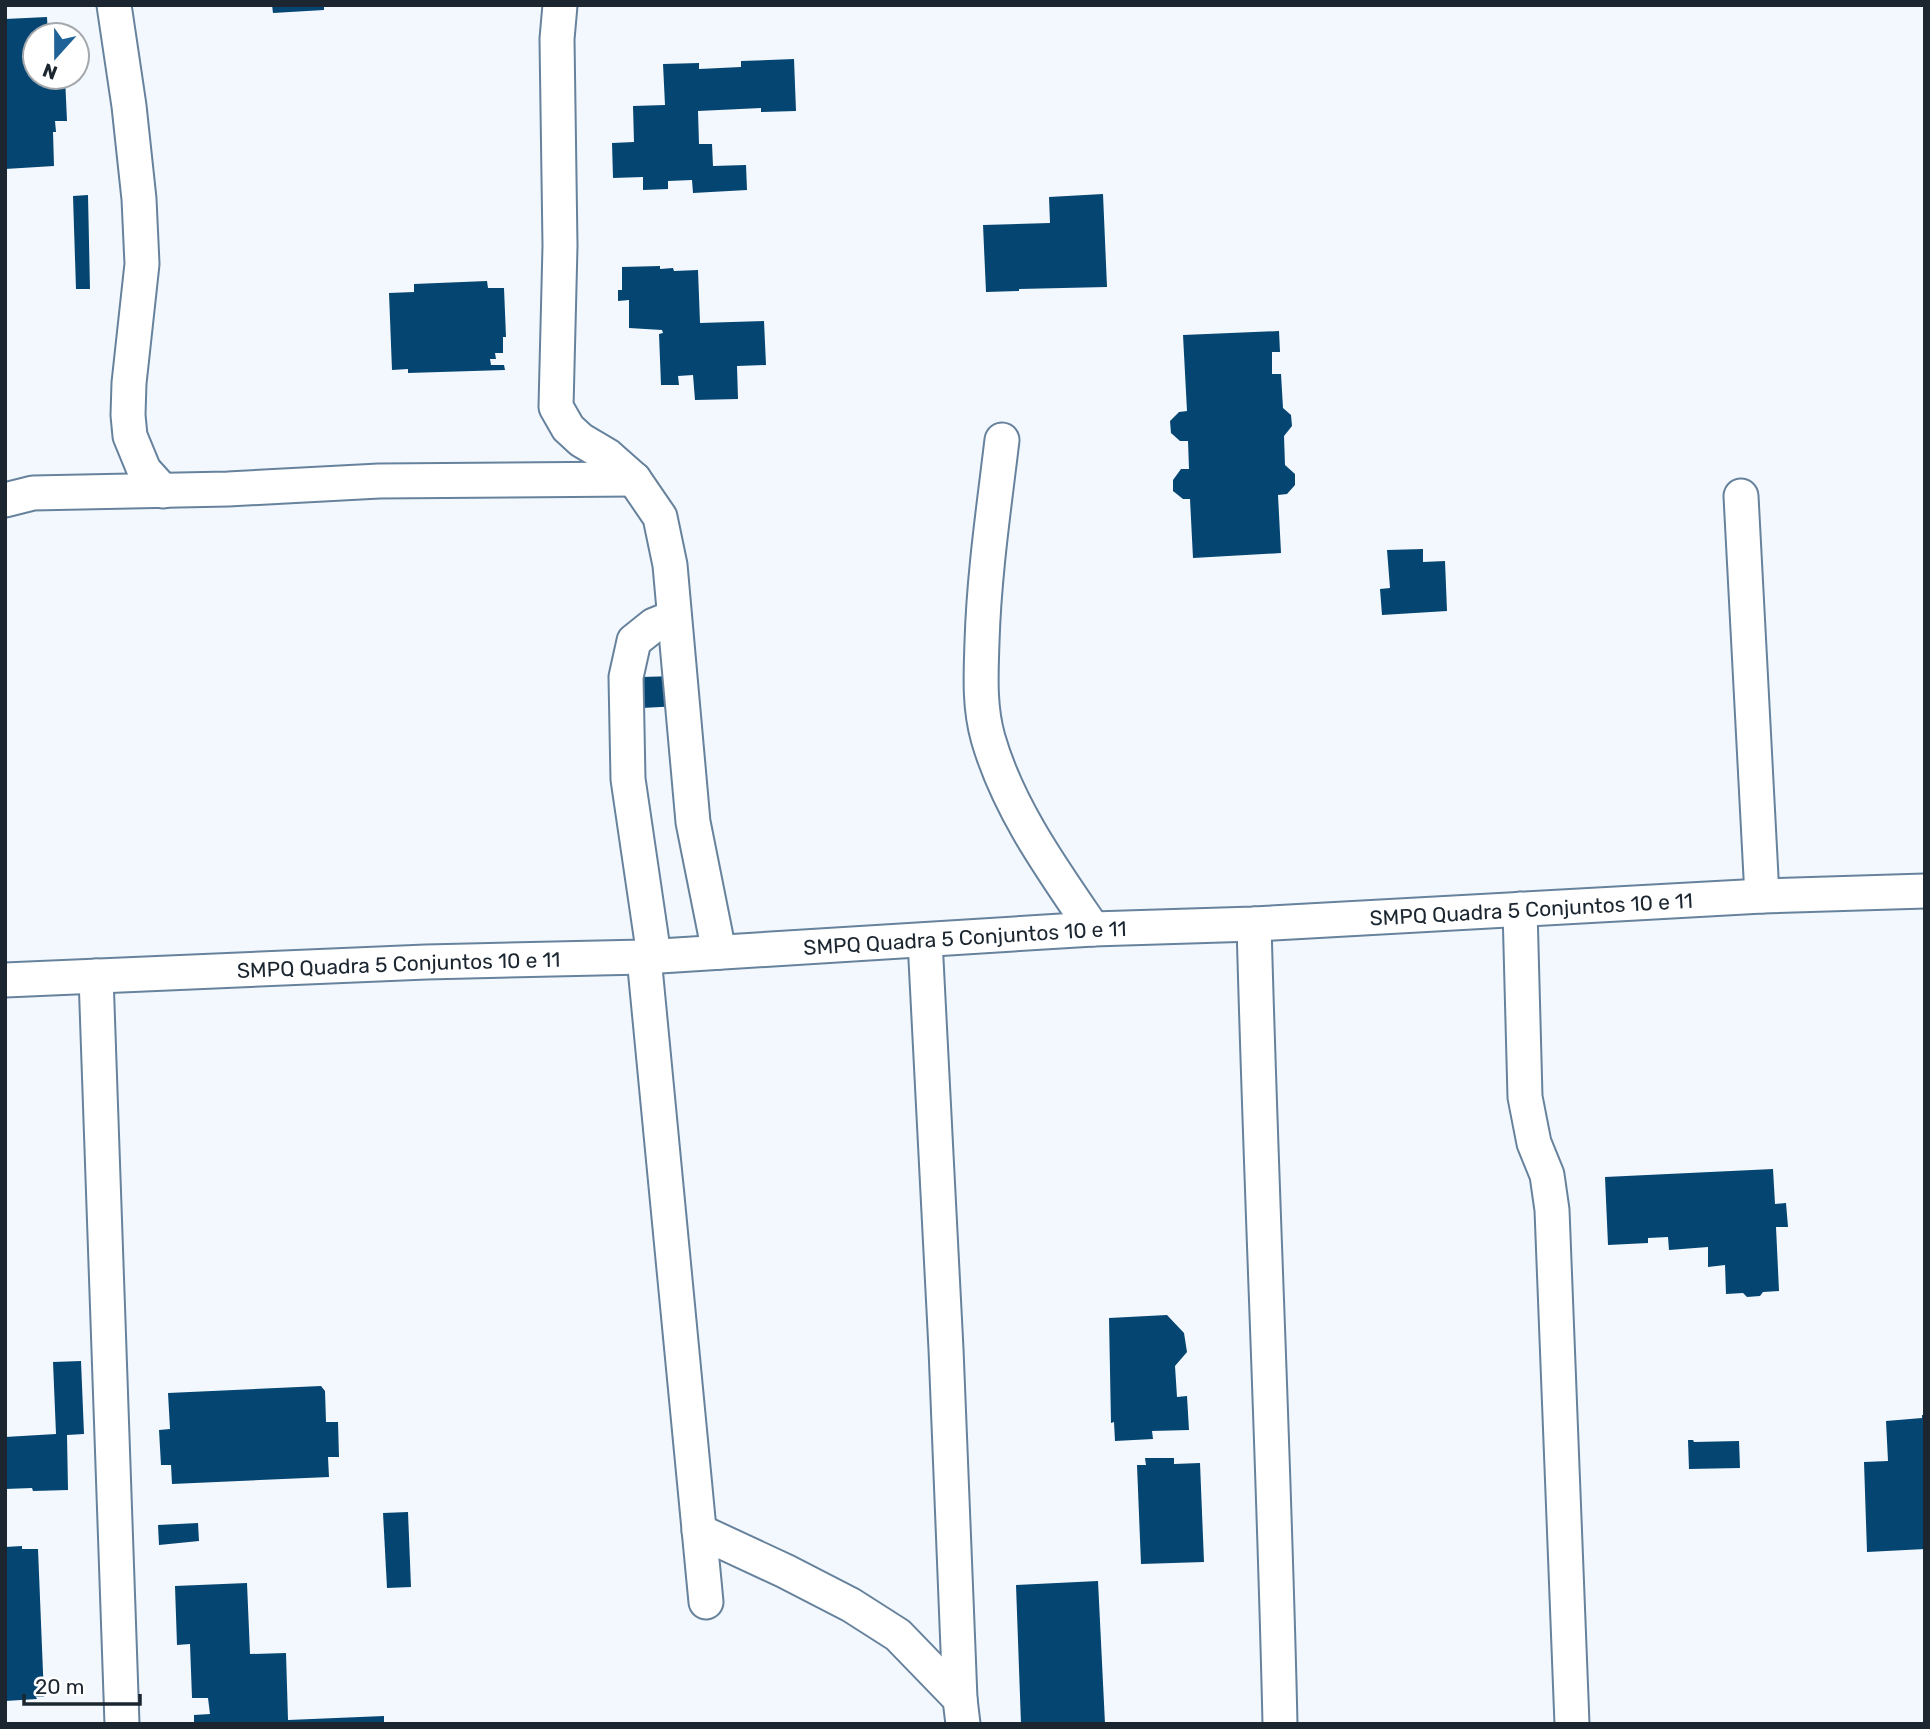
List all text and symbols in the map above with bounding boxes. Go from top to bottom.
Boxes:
north arrow [21,21,91,91]
text: N [40,58,61,85]
street label: SMPQ Quadra 5 Conjuntos 10 e 11 [1369,887,1693,930]
street label: SMPQ Quadra 5 Conjuntos 10 e 11 [803,915,1127,960]
street label: SMPQ Quadra 5 Conjuntos 10 e 11 [236,946,561,983]
scale bar [24,1662,140,1706]
text: 20 m [35,1674,84,1699]

